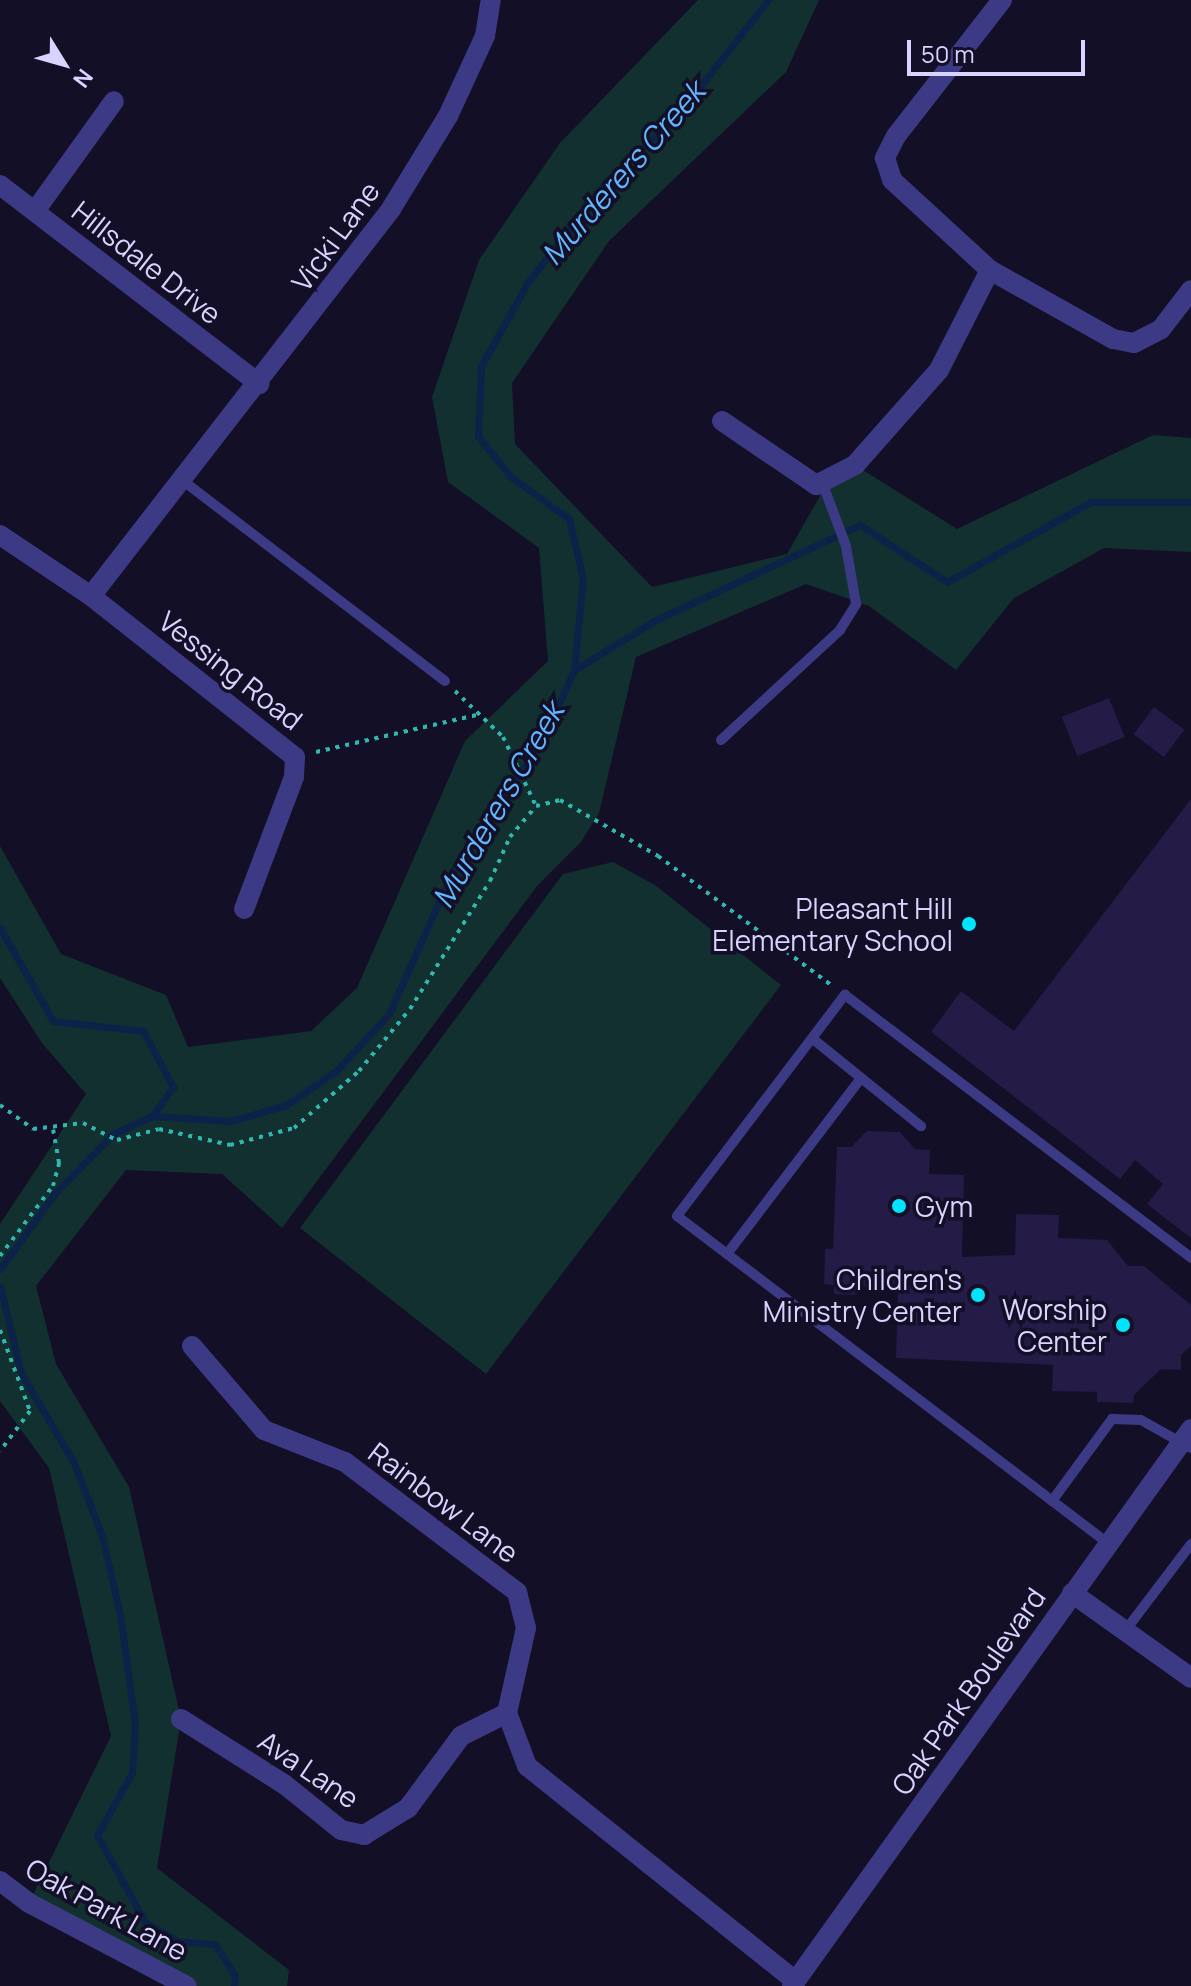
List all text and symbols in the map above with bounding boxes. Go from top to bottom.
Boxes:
north arrow [24,24,104,104]
scale bar [911,24,1089,74]
text: 50 m [921,37,975,70]
text: N [66,63,100,94]
water label: Murderers Creek [534,74,712,272]
street label: Vicki Lane [284,175,386,297]
street label: Hillsdale Drive [66,193,228,331]
street label: Vessing Road [153,604,309,736]
water label: Murderers Creek [425,696,571,914]
place label: Pleasant Hill Elementary School [712,891,953,957]
marker: Pleasant Hill Elementary School [960,915,978,933]
place label: Gym [915,1189,973,1223]
marker: Gym [890,1197,908,1215]
place label: Children's Ministry Center [763,1262,962,1328]
marker: Children's Ministry Center [969,1286,987,1304]
place label: Worship Center [1002,1292,1107,1358]
marker: Worship Center [1114,1316,1132,1334]
street label: Rainbow Lane [362,1435,526,1569]
street label: Oak Park Boulevard [884,1581,1052,1801]
street label: Ava Lane [252,1723,366,1815]
street label: Oak Park Lane [20,1851,194,1967]

